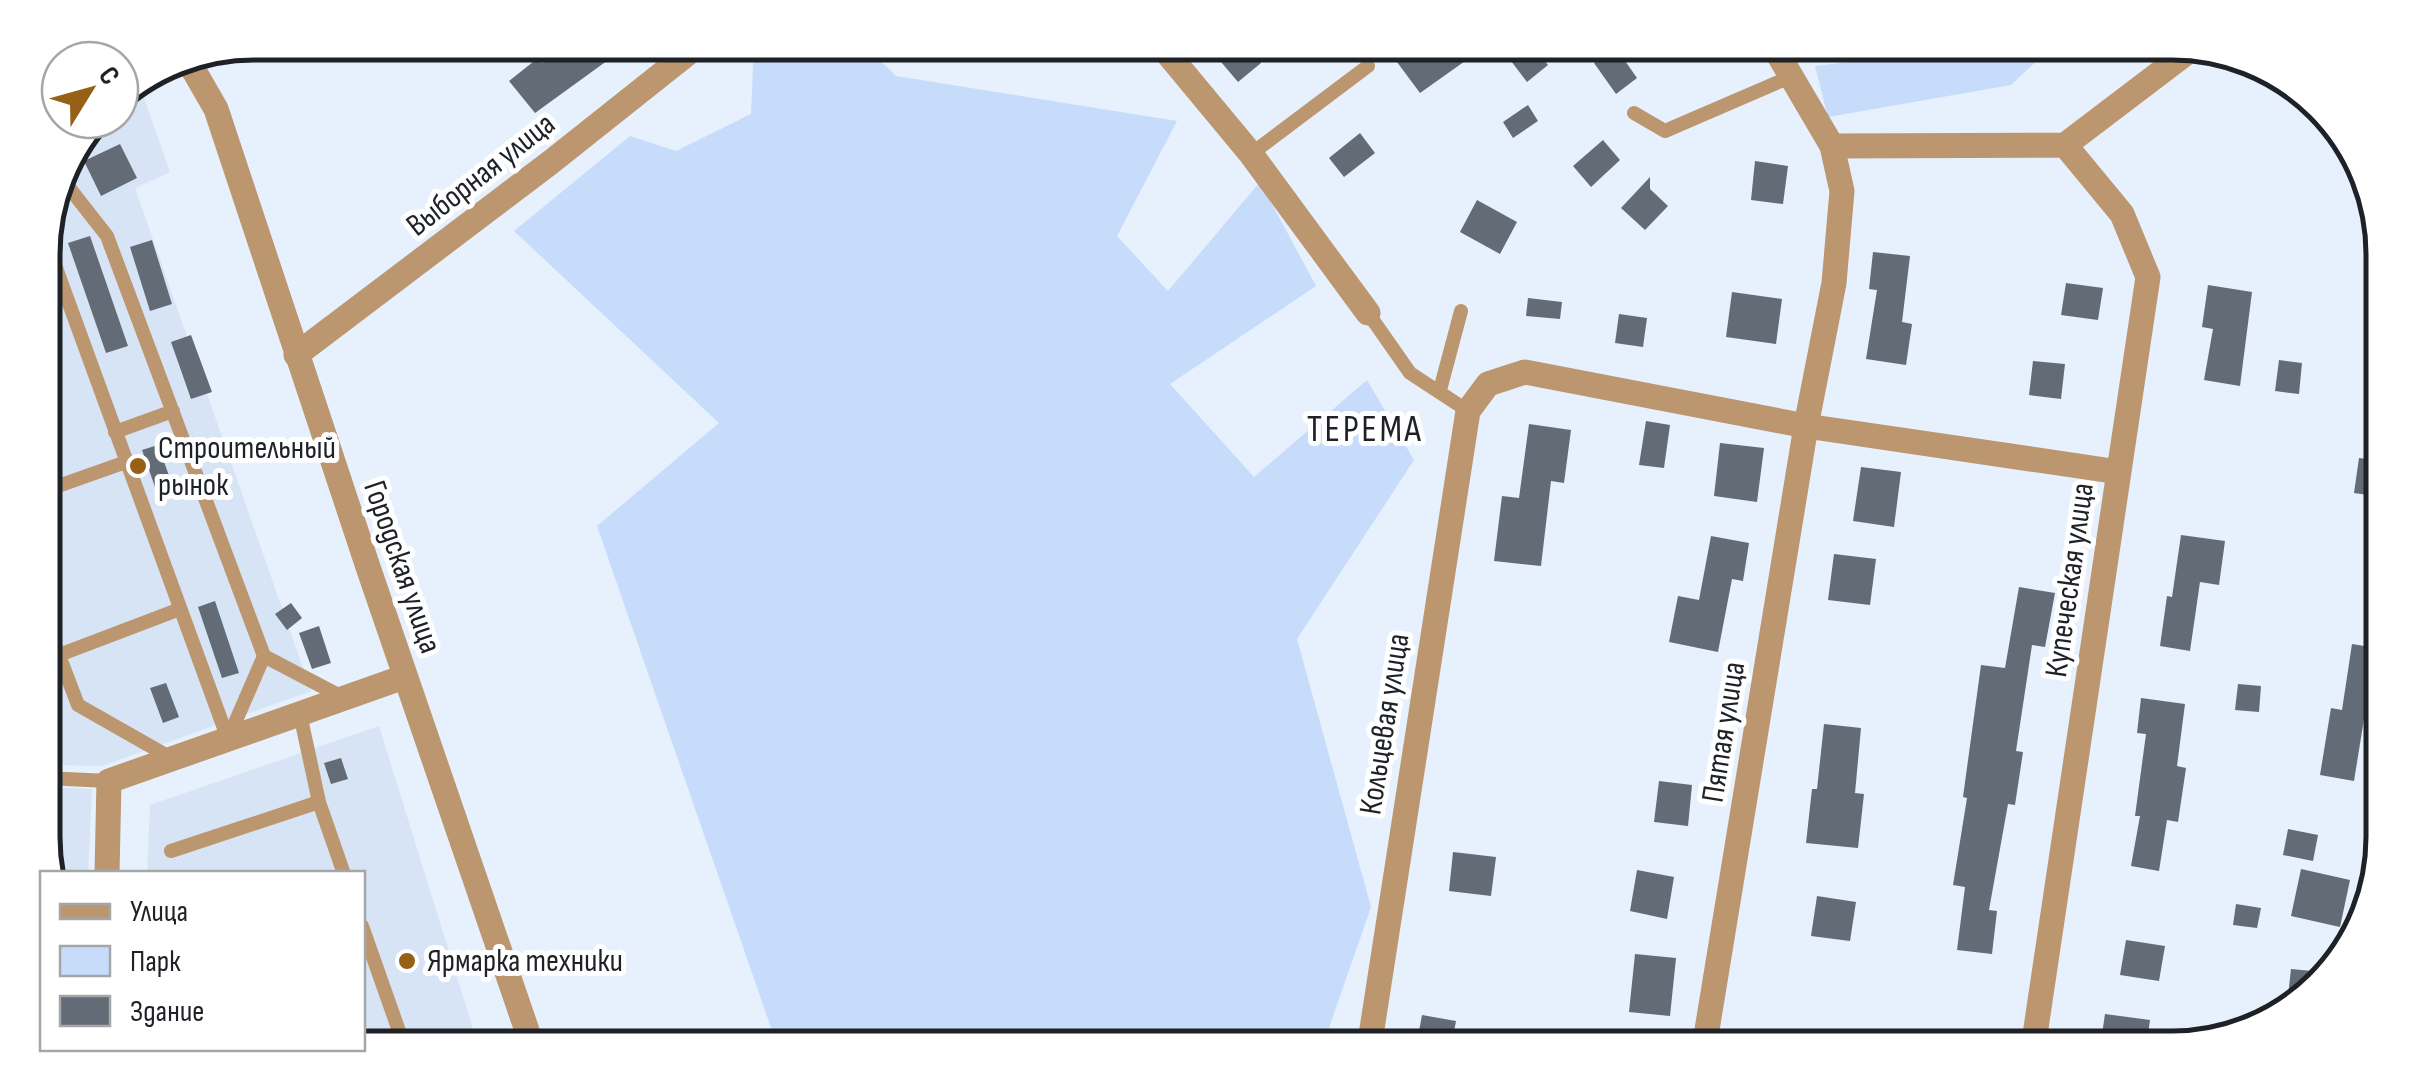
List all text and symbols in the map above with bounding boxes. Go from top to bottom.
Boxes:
north arrow [40,40,140,140]
text: С [91,60,126,92]
street label: Выборная улица [399,105,563,245]
district label: ТЕРЕМА [1307,407,1423,452]
place label: Строительный рынок [158,429,336,505]
marker: Строительный рынок [127,455,149,477]
street label: Городская улица [354,476,450,658]
street label: Купеческая улица [2037,480,2103,680]
street label: Кольцевая улица [1351,631,1419,817]
street label: Пятая улица [1694,659,1754,805]
legend [40,871,365,1051]
text: Улица [130,894,188,930]
place label: Ярмарка техники [427,942,623,981]
text: Парк [130,944,181,980]
marker: Ярмарка техники [396,950,418,972]
text: Здание [130,994,204,1030]

